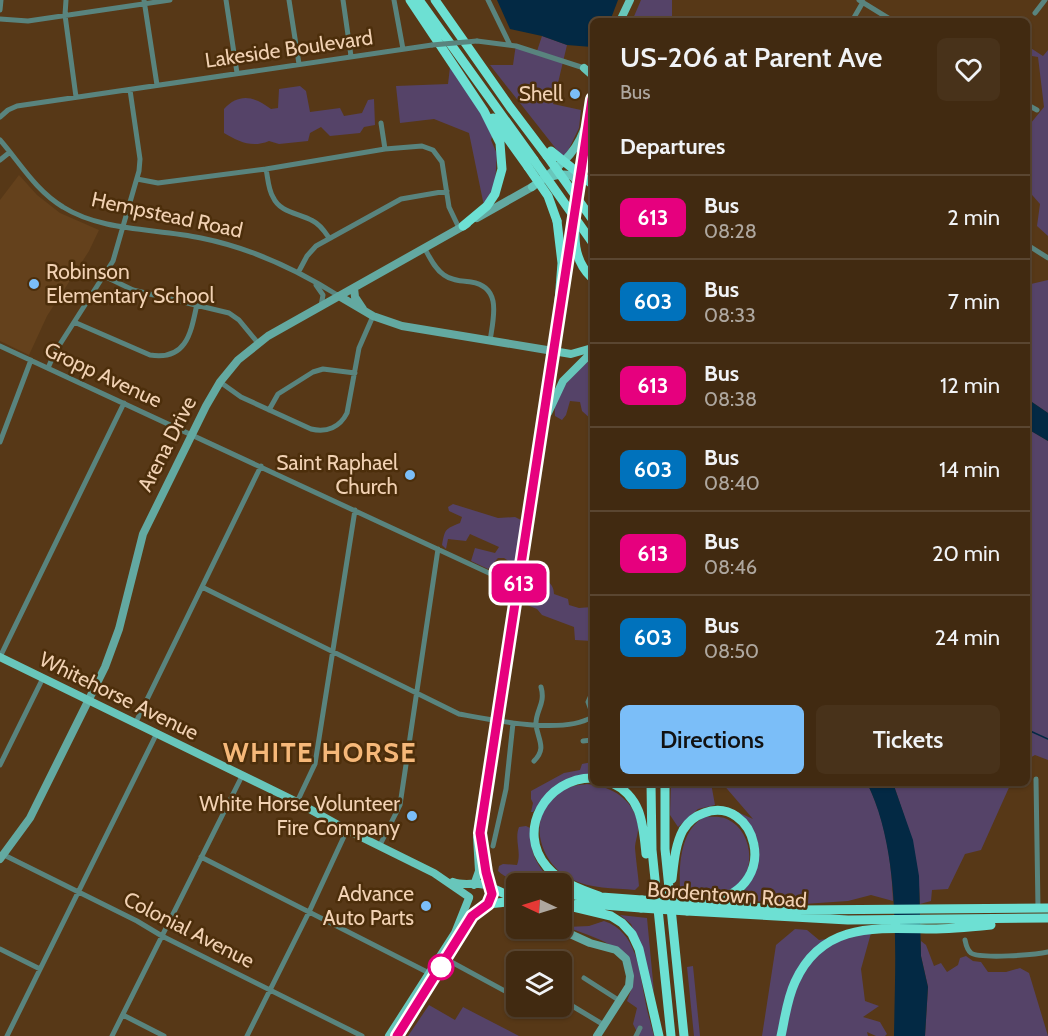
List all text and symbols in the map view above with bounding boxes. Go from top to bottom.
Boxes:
street label: Lakeside Boulevard [203,24,375,73]
button: heart [937,38,1000,101]
text: US-206 at Parent Ave [620,40,882,74]
text: Bus [620,80,651,104]
place label: Shell [519,81,563,106]
marker: Shell [568,87,582,101]
text: Departures [620,133,725,160]
street label: Hempstead Road [89,186,245,243]
text: Bus [704,192,739,219]
text: 2 min [947,204,1000,231]
text: 613 [638,205,668,230]
text: 08:28 [704,219,757,243]
place label: Robinson Elementary School [46,259,214,308]
text: Bus [704,276,739,303]
marker: Robinson Elementary School [27,277,41,291]
text: 7 min [948,288,1000,315]
text: 603 [634,289,672,314]
text: 08:33 [704,303,756,327]
street label: Gropp Avenue [41,336,166,413]
text: Bus [704,360,739,387]
text: 12 min [940,372,1000,399]
text: 613 [638,373,668,398]
text: 08:38 [704,387,757,411]
street label: Arena Drive [132,392,201,496]
text: Bus [704,444,739,471]
place label: Saint Raphael Church [276,450,398,499]
text: 14 min [939,456,1000,483]
text: 603 [634,457,672,482]
marker: Saint Raphael Church [403,468,417,482]
text: 08:40 [704,471,760,495]
text: Bus [704,528,739,555]
text: 20 min [932,540,1000,567]
text: 613 [638,541,668,566]
text: 08:46 [704,555,757,579]
line badge: 613 [484,564,554,602]
text: 613 [504,571,534,596]
text: Bus [704,612,739,639]
text: 24 min [935,624,1000,651]
text: 603 [634,625,672,650]
text: 08:50 [704,639,759,663]
street label: Whitehorse Avenue [36,646,203,745]
button: Directions [620,705,804,774]
button: Tickets [816,705,1000,774]
district label: WHITE HORSE [223,736,417,769]
place label: White Horse Volunteer Fire Company [199,791,400,840]
marker: White Horse Volunteer Fire Company [405,809,419,823]
north arrow [506,873,572,939]
map controls [506,873,572,1017]
street label: Bordentown Road [646,876,808,913]
place label: Advance Auto Parts [323,881,414,930]
street label: Colonial Avenue [120,886,259,973]
marker: Advance Auto Parts [419,899,433,913]
button: layers [506,951,572,1017]
unlabelled marker [428,954,454,980]

